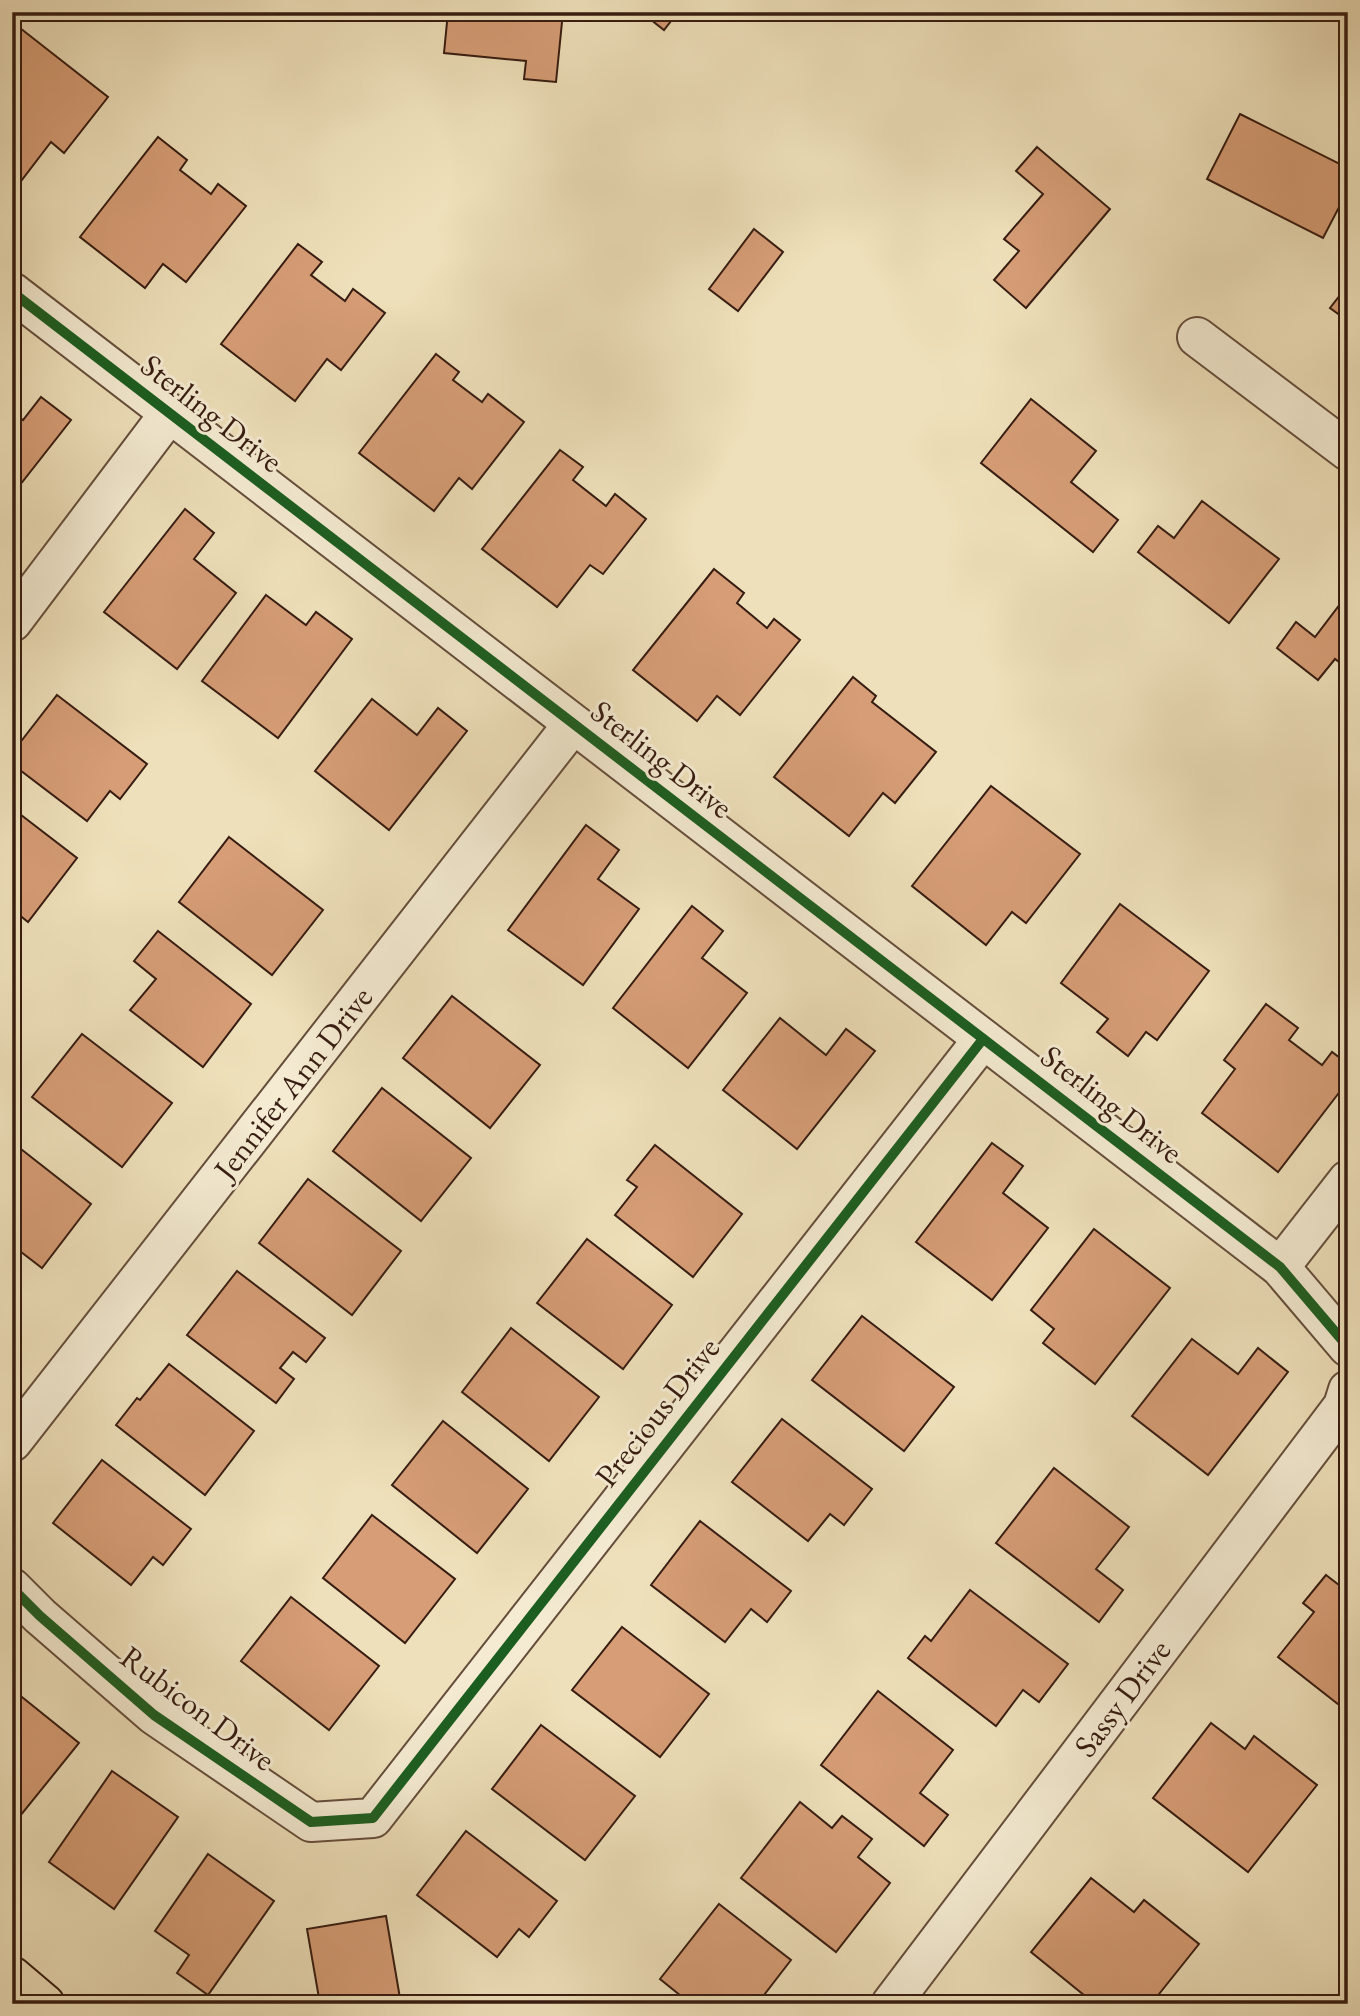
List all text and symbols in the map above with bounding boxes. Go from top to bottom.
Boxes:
street label: Sterling Drive [132,344,292,482]
street label: Sterling Drive [582,690,742,828]
street label: Jennifer Ann Drive [202,978,382,1191]
street label: Sterling Drive [1032,1035,1192,1173]
street label: Precious Drive [585,1328,729,1496]
street label: Sassy Drive [1064,1631,1180,1765]
street label: Rubicon Drive [112,1636,284,1780]

